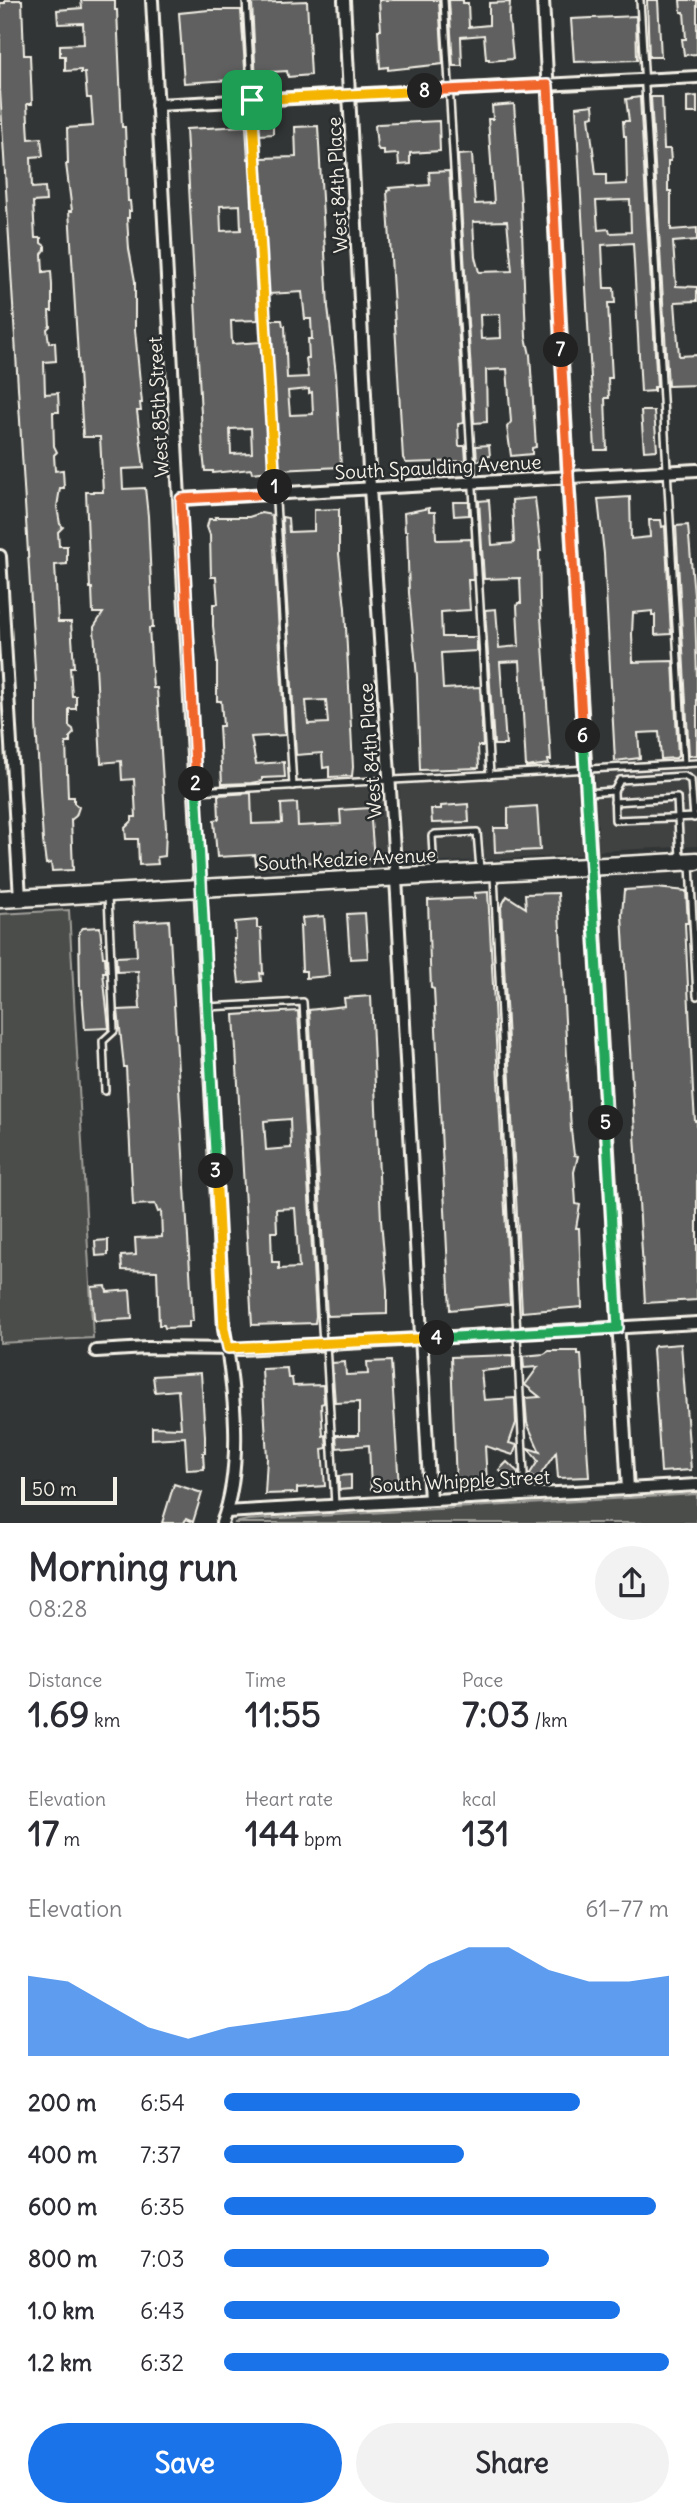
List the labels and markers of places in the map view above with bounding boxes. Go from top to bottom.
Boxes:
pin [222,70,282,130]
pin: 8 [408,74,442,108]
pin: 7 [544,332,578,368]
pin: 1 [258,470,292,504]
pin: 6 [566,718,600,754]
pin: 2 [178,766,214,802]
pin: 5 [588,1106,624,1140]
pin: 3 [198,1154,234,1188]
pin: 4 [420,1320,454,1356]

